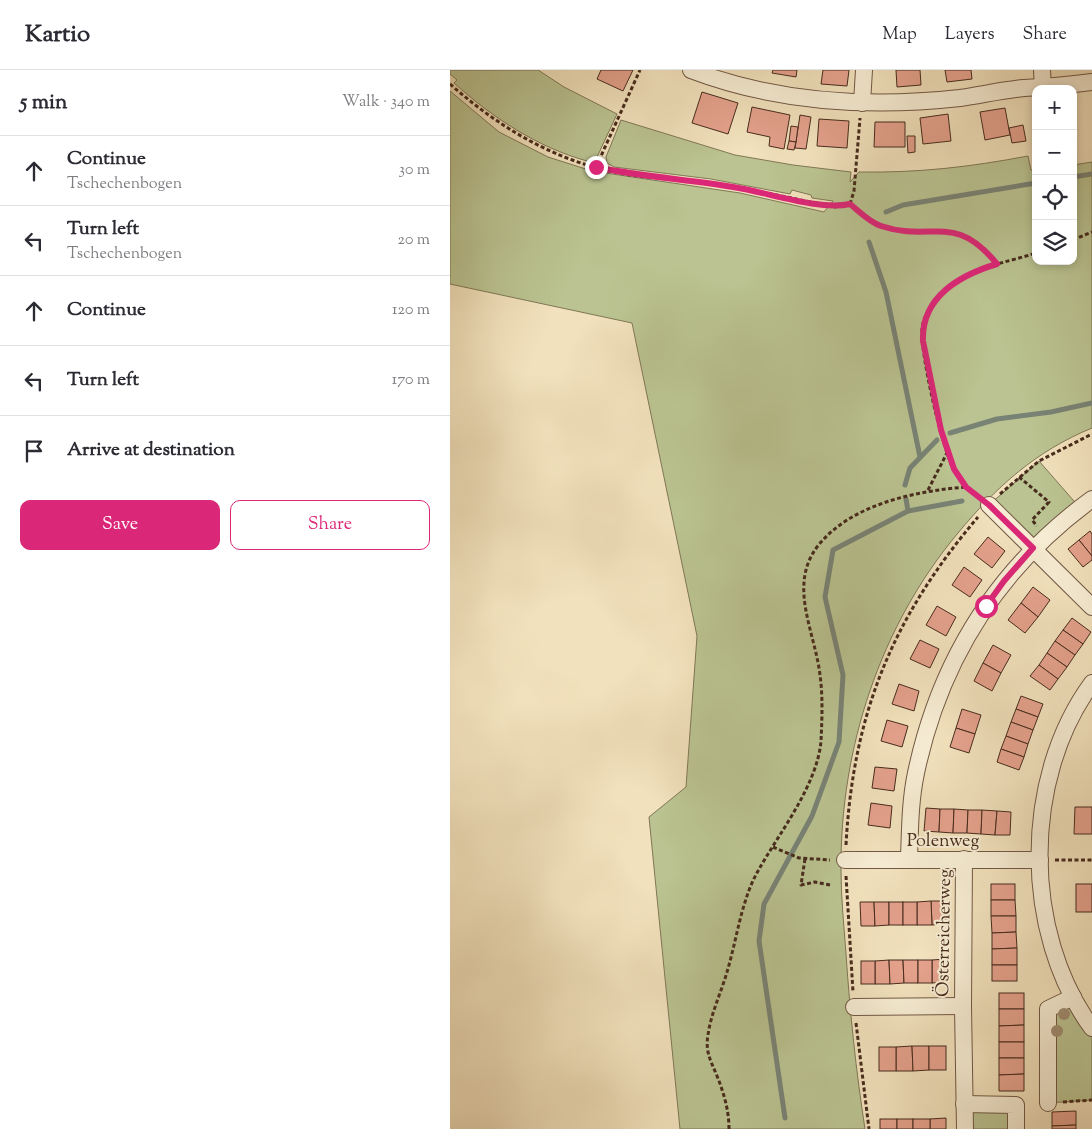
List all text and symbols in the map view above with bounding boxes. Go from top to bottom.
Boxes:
text: Kartio [25,18,90,52]
text: Map [882,22,917,48]
text: Layers [945,22,995,48]
text: Share [1023,22,1067,48]
map controls [1032,85,1077,265]
button: + [1032,85,1077,130]
text: 5 min [20,88,67,118]
text: Walk · 340 m [342,91,430,114]
button: − [1032,130,1077,175]
text: Continue [67,146,146,173]
route end [585,156,608,179]
icon: ahead [20,157,48,185]
text: 30 m [399,159,430,182]
text: Tschechenbogen [67,173,182,196]
button: locate [1032,175,1077,220]
text: Turn left [67,216,139,243]
button: layers [1032,220,1077,265]
icon: left [20,227,48,255]
text: 20 m [397,229,430,252]
text: Tschechenbogen [67,243,182,266]
icon: ahead [20,297,48,325]
text: Continue [67,297,146,324]
text: 120 m [392,299,430,322]
icon: left [20,367,48,395]
text: Turn left [67,367,139,394]
text: 170 m [392,369,430,392]
icon: arrive [20,437,48,465]
text: Arrive at destination [67,437,235,464]
button: Save [20,500,220,550]
button: Share [230,500,430,550]
route start [975,595,998,618]
street label: Polenweg [907,829,980,855]
street label: Österreicherweg [931,869,959,997]

